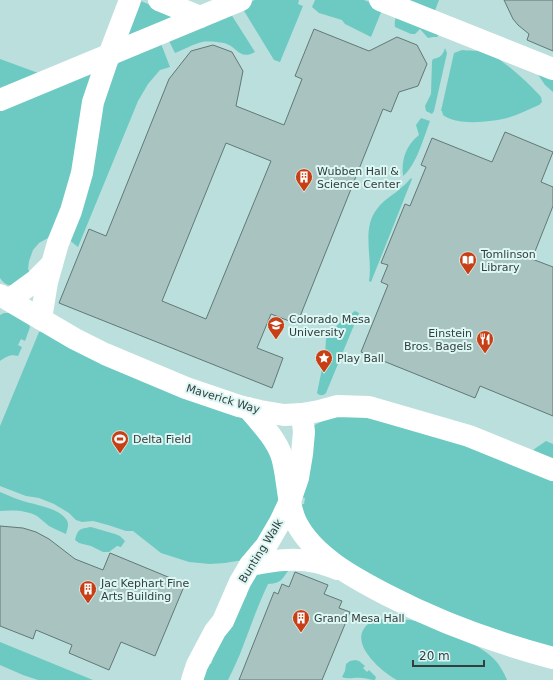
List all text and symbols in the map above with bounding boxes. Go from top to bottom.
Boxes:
place label: Wubben Hall & Science Center [317,165,401,191]
building icon: Wubben Hall & Science Center [294,167,314,192]
place label: Tomlinson Library [480,248,536,274]
library icon: Tomlinson Library [458,250,478,275]
place label: Colorado Mesa University [289,313,370,339]
school or university icon: Colorado Mesa University [266,315,286,340]
place label: Einstein Bros. Bagels [404,327,472,353]
restaurant icon: Einstein Bros. Bagels [475,329,495,354]
place icon: Play Ball [314,348,334,373]
place label: Play Ball [337,352,384,365]
street label: Maverick Way [185,382,262,417]
sports icon: Delta Field [110,429,130,454]
place label: Delta Field [133,433,191,446]
street label: Bunting Walk [236,516,286,585]
place label: Jac Kephart Fine Arts Building [100,577,190,603]
building icon: Jac Kephart Fine Arts Building [78,579,98,604]
building icon: Grand Mesa Hall [291,608,311,633]
place label: Grand Mesa Hall [314,612,405,625]
scale bar [413,642,484,668]
text: 20 m [419,649,450,663]

